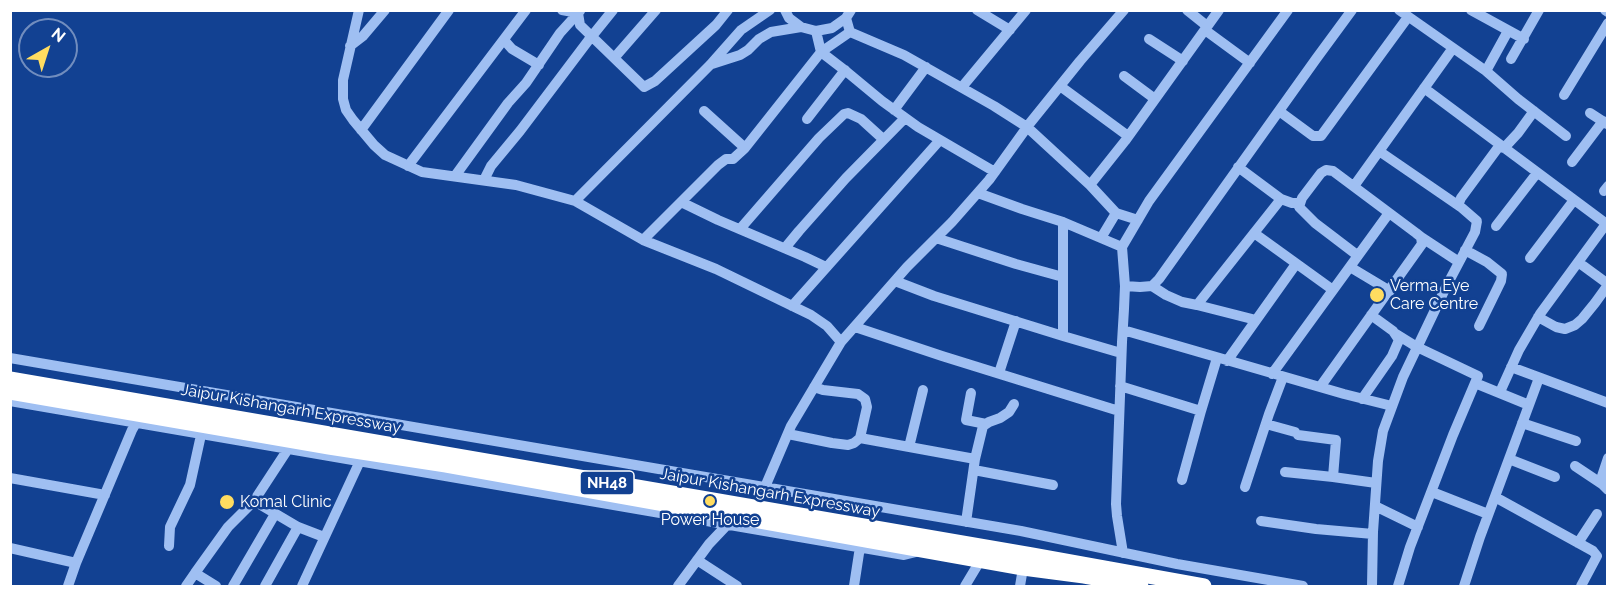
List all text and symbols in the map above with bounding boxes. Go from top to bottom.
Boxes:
north arrow [18,18,78,78]
text: N [48,24,69,46]
place label: Verma Eye Care Centre [1390,276,1478,314]
marker: Verma Eye Care Centre [1368,286,1386,304]
street label: Jaipur Kishangarh Expressway [180,380,402,438]
street label: Jaipur Kishangarh Expressway [659,464,881,522]
road number: NH48 [580,471,634,495]
place label: Komal Clinic [240,492,332,512]
marker: Komal Clinic [218,493,236,511]
marker: Power House [703,494,717,508]
place label: Power House [661,510,759,530]

